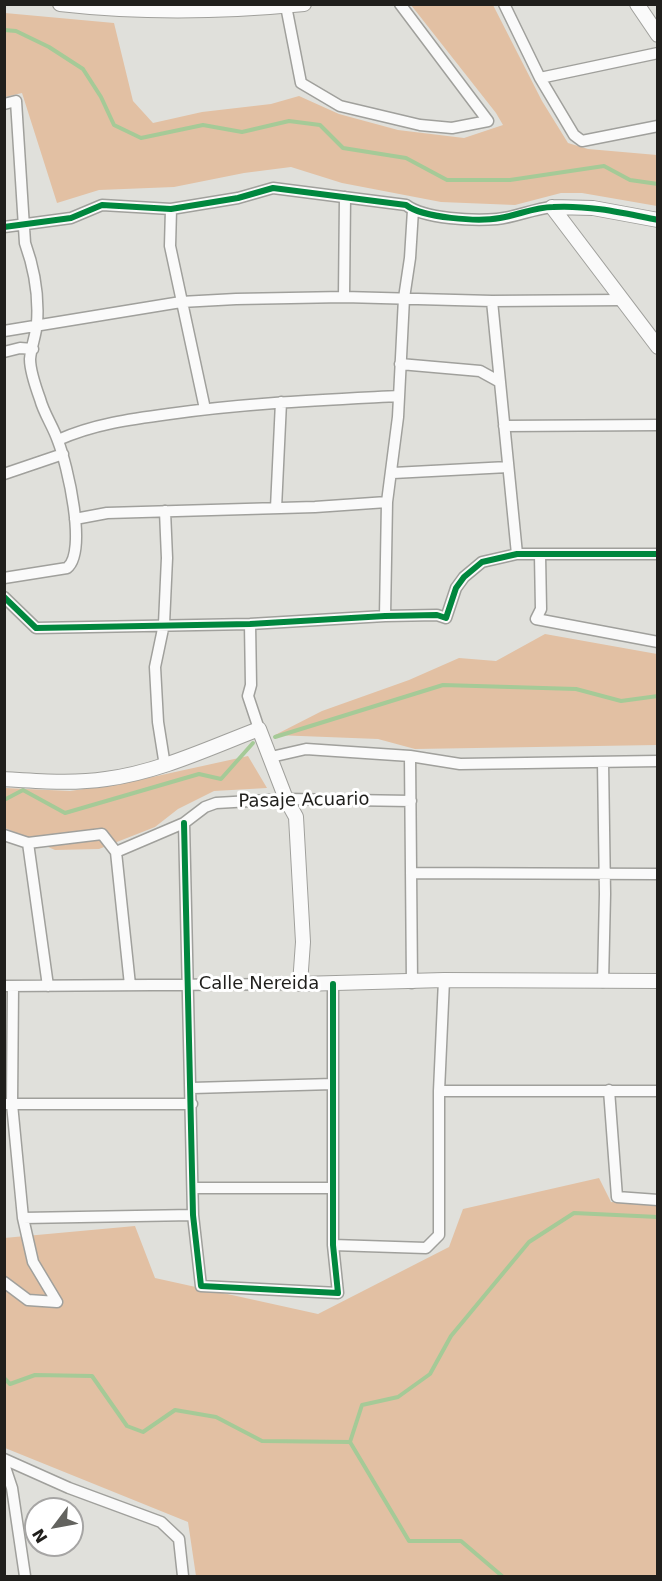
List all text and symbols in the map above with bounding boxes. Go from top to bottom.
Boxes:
street label: Pasaje Acuario [238,789,370,813]
street label: Calle Nereida [199,973,319,995]
north arrow [24,1497,84,1557]
text: N [28,1525,52,1546]

